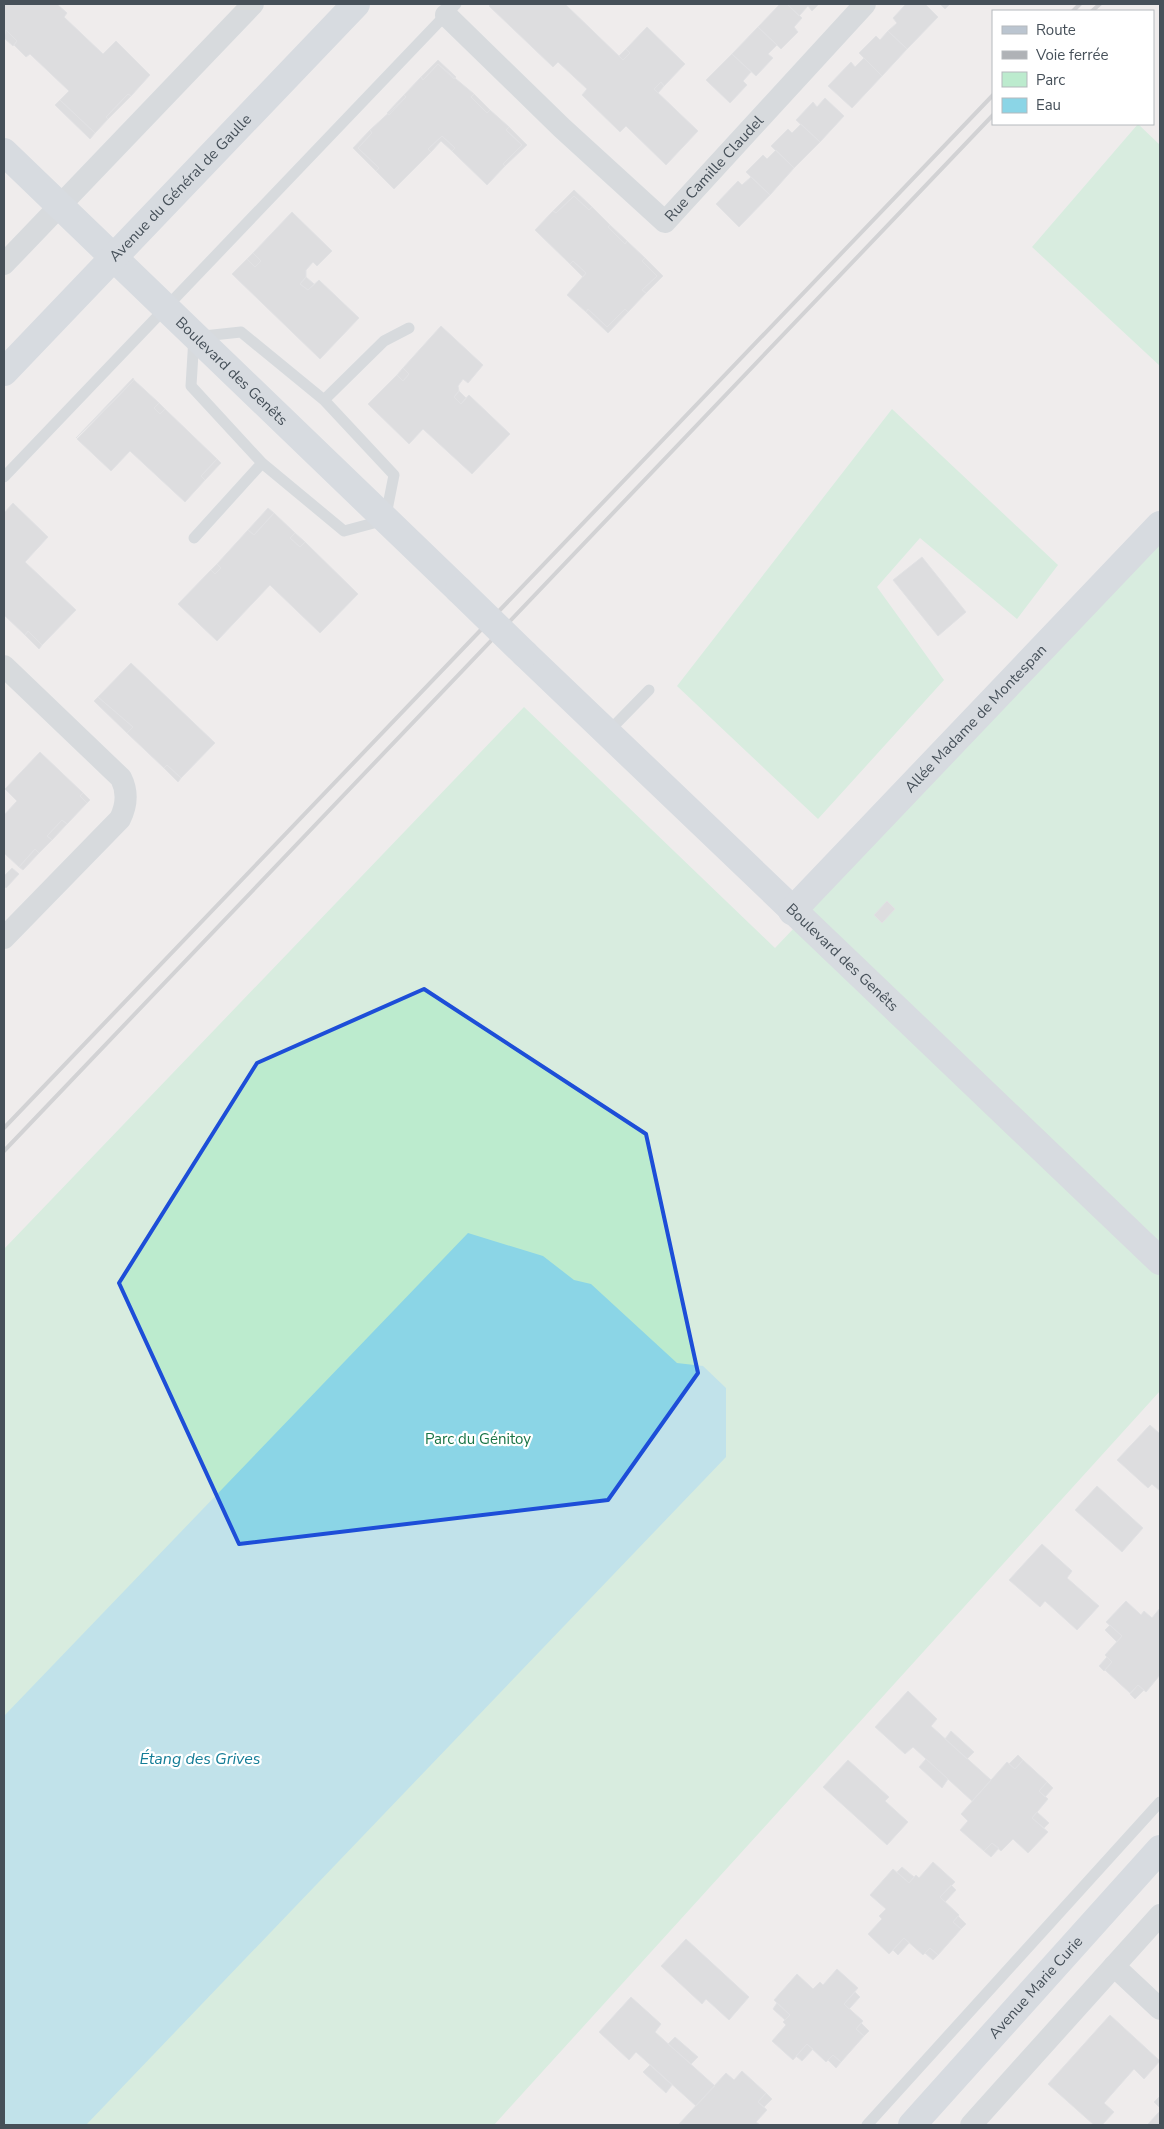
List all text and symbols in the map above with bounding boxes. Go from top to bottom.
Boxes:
legend [992,10,1154,125]
text: Route [1036,20,1076,40]
text: Voie ferrée [1035,45,1108,65]
text: Parc [1036,70,1065,90]
text: Eau [1036,95,1061,115]
street label: Avenue du Général de Gaulle [105,109,256,266]
street label: Rue Camille Claudel [660,111,768,226]
street label: Boulevard des Genêts [171,313,292,430]
street label: Allée Madame de Montespan [900,640,1051,797]
street label: Boulevard des Genêts [782,899,903,1016]
park label: Parc du Génitoy [425,1429,531,1449]
water label: Étang des Grives [140,1748,261,1770]
street label: Avenue Marie Curie [984,1932,1087,2043]

